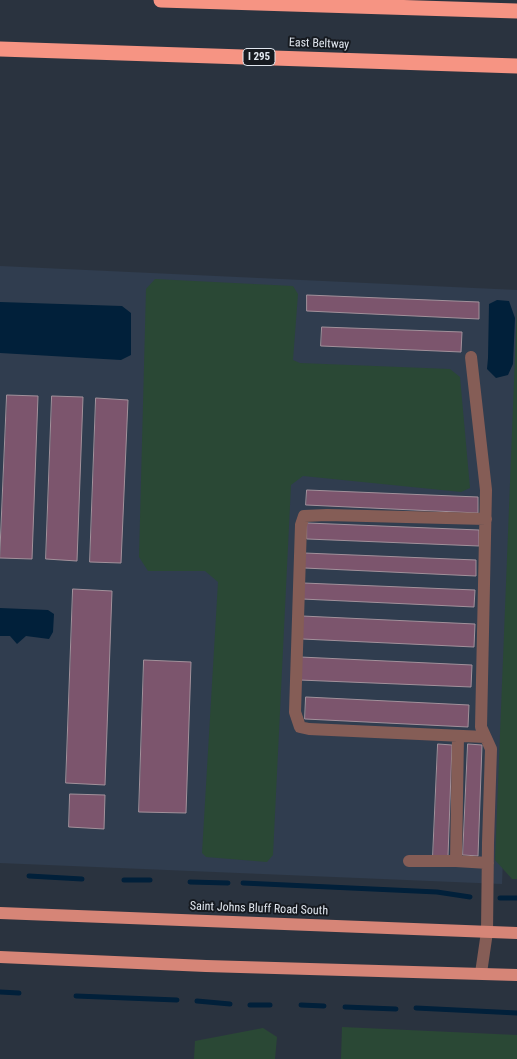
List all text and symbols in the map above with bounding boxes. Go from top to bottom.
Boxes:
street label: East Beltway [289,36,349,52]
road number: I 295 [243,48,275,66]
street label: Saint Johns Bluff Road South [190,899,328,919]

